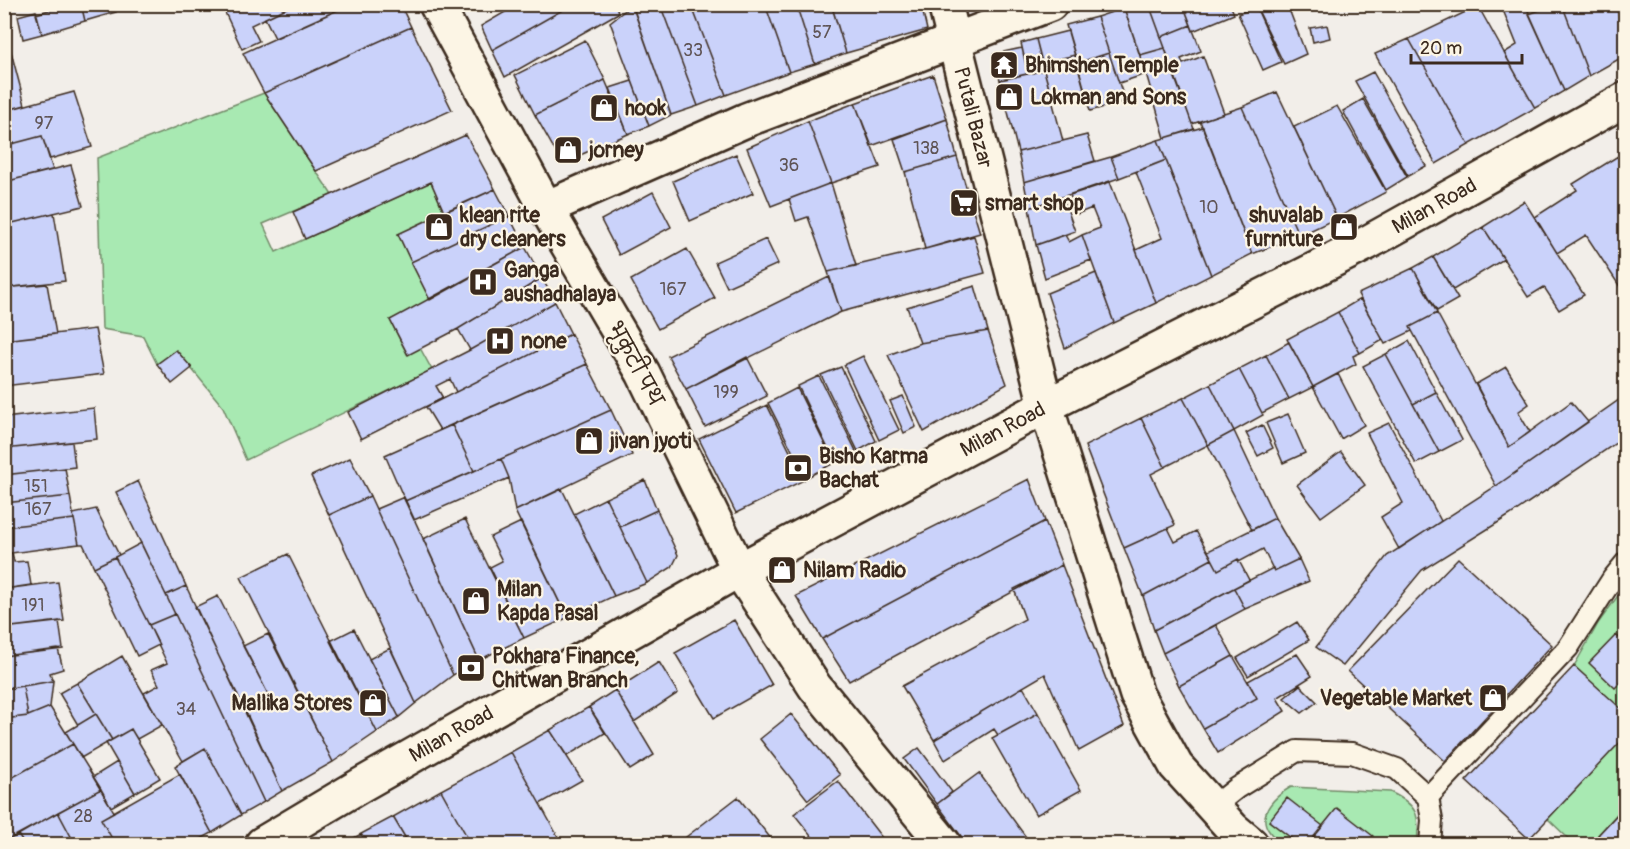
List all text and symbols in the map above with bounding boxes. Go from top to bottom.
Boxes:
house number: 57 [812,21,832,44]
scale bar [1411,27,1522,65]
text: 20 m [1420,37,1462,60]
house number: 33 [683,39,703,62]
temple icon: Bhimshen Temple [988,49,1020,81]
place label: Bhimshen Temple [1025,52,1179,79]
street label: Putali Bazar [948,64,999,171]
shop icon: Lokman and Sons [993,81,1025,113]
place label: Lokman and Sons [1030,84,1187,111]
shop icon: hook [588,92,620,124]
place label: hook [625,95,666,122]
house number: 97 [35,112,54,135]
shop icon: jorney [552,134,584,166]
place label: jorney [588,137,644,164]
house number: 138 [913,137,939,160]
house number: 36 [779,154,799,177]
street label: Milan Road [1387,171,1481,240]
supermarket icon: smart shop [948,187,980,219]
place label: smart shop [985,190,1084,217]
house number: 10 [1199,196,1219,219]
place label: klean rite dry cleaners [459,202,566,253]
place label: shuvalab furniture [1245,202,1324,253]
shop icon: klean rite dry cleaners [423,211,455,243]
shop icon: shuvalab furniture [1328,211,1360,243]
place label: Ganga aushadhalaya [504,257,617,308]
hospital icon: Ganga aushadhalaya [467,266,499,298]
house number: 167 [660,278,687,301]
street label: भृकुटी पथ [599,316,672,413]
hospital icon: none [484,325,516,357]
place label: none [521,328,567,355]
house number: 199 [713,381,739,404]
street label: Milan Road [955,395,1050,463]
shop icon: jivan jyoti [573,425,605,457]
place label: jivan jyoti [609,428,692,455]
place label: Bisho Karma Bachat [819,443,928,494]
bank icon: Bisho Karma Bachat [782,452,814,484]
house number: 151 [24,475,48,498]
house number: 167 [25,498,52,521]
shop icon: Nilam Radio [766,554,798,586]
place label: Nilam Radio [803,557,907,584]
place label: Milan Kapda Pasal [497,576,599,627]
shop icon: Milan Kapda Pasal [460,585,492,617]
house number: 191 [21,594,45,617]
place label: Pokhara Finance, Chitwan Branch [492,643,639,694]
bank icon: Pokhara Finance, Chitwan Branch [455,652,487,684]
shop icon: Vegetable Market [1477,682,1509,714]
place label: Vegetable Market [1320,685,1473,712]
shop icon: Mallika Stores [357,687,389,719]
place label: Mallika Stores [232,690,353,717]
house number: 34 [176,698,197,721]
street label: Milan Road [404,699,498,768]
house number: 28 [73,805,93,828]

